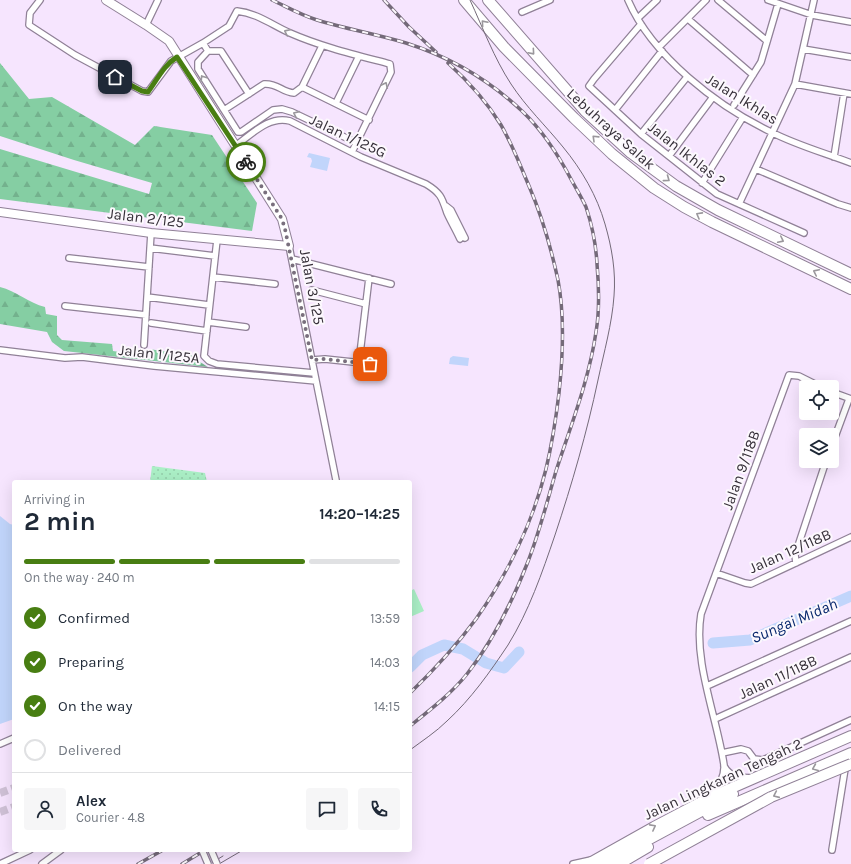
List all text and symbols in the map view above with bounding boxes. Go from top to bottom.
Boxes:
one-way arrow [482,21,489,28]
one-way arrow [284,29,292,37]
one-way arrow [528,47,535,55]
pin [98,60,132,94]
icon: home [104,66,126,88]
street label: Jalan Ikhlas [703,70,781,128]
one-way arrow [200,75,208,82]
one-way arrow [380,81,388,89]
street label: Lebuhraya Salak [563,85,659,173]
street label: Jalan 1/125G [307,110,389,162]
one-way arrow [293,111,301,119]
street label: Jalan Ikhlas 2 [645,118,729,190]
one-way arrow [592,135,600,143]
courier [226,142,266,182]
icon: bike [235,151,257,173]
one-way arrow [662,175,669,182]
street label: Jalan 2/125 [107,204,185,232]
one-way arrow [696,213,703,220]
one-way arrow [777,235,785,243]
street label: Jalan 3/125 [296,248,328,326]
one-way arrow [812,269,820,277]
street label: Jalan 1/125A [118,341,201,367]
pin [353,347,387,381]
icon: bag [359,353,381,375]
map controls [799,380,839,468]
button: locate [799,380,839,420]
street label: Jalan 9/118B [718,428,764,512]
button: layers [799,428,839,468]
text: Arriving in [24,492,85,507]
text: 14:20–14:25 [319,505,400,523]
text: 2 min [24,506,96,537]
street label: Jalan 12/118B [746,525,834,577]
text: On the way · 240 m [24,570,135,585]
water label: Sungai Midah [748,594,840,647]
icon: check [24,607,46,629]
text: Confirmed [58,609,130,627]
text: 13:59 [370,611,400,626]
icon: check [24,651,46,673]
street label: Jalan 11/118B [736,651,820,703]
text: Preparing [58,653,124,671]
text: 14:03 [370,655,400,670]
icon: check [24,695,46,717]
text: On the way [58,697,132,715]
text: 14:15 [374,699,400,714]
street label: Jalan Lingkaran Tengah 2 [641,734,805,824]
text: Delivered [58,741,122,759]
one-way arrow [812,763,820,771]
button: person [24,788,66,830]
button: chat [306,788,348,830]
button: phone [358,788,400,830]
one-way arrow [773,790,781,798]
text: Alex [76,792,106,810]
text: Courier · 4.8 [76,810,145,825]
one-way arrow [649,825,656,832]

